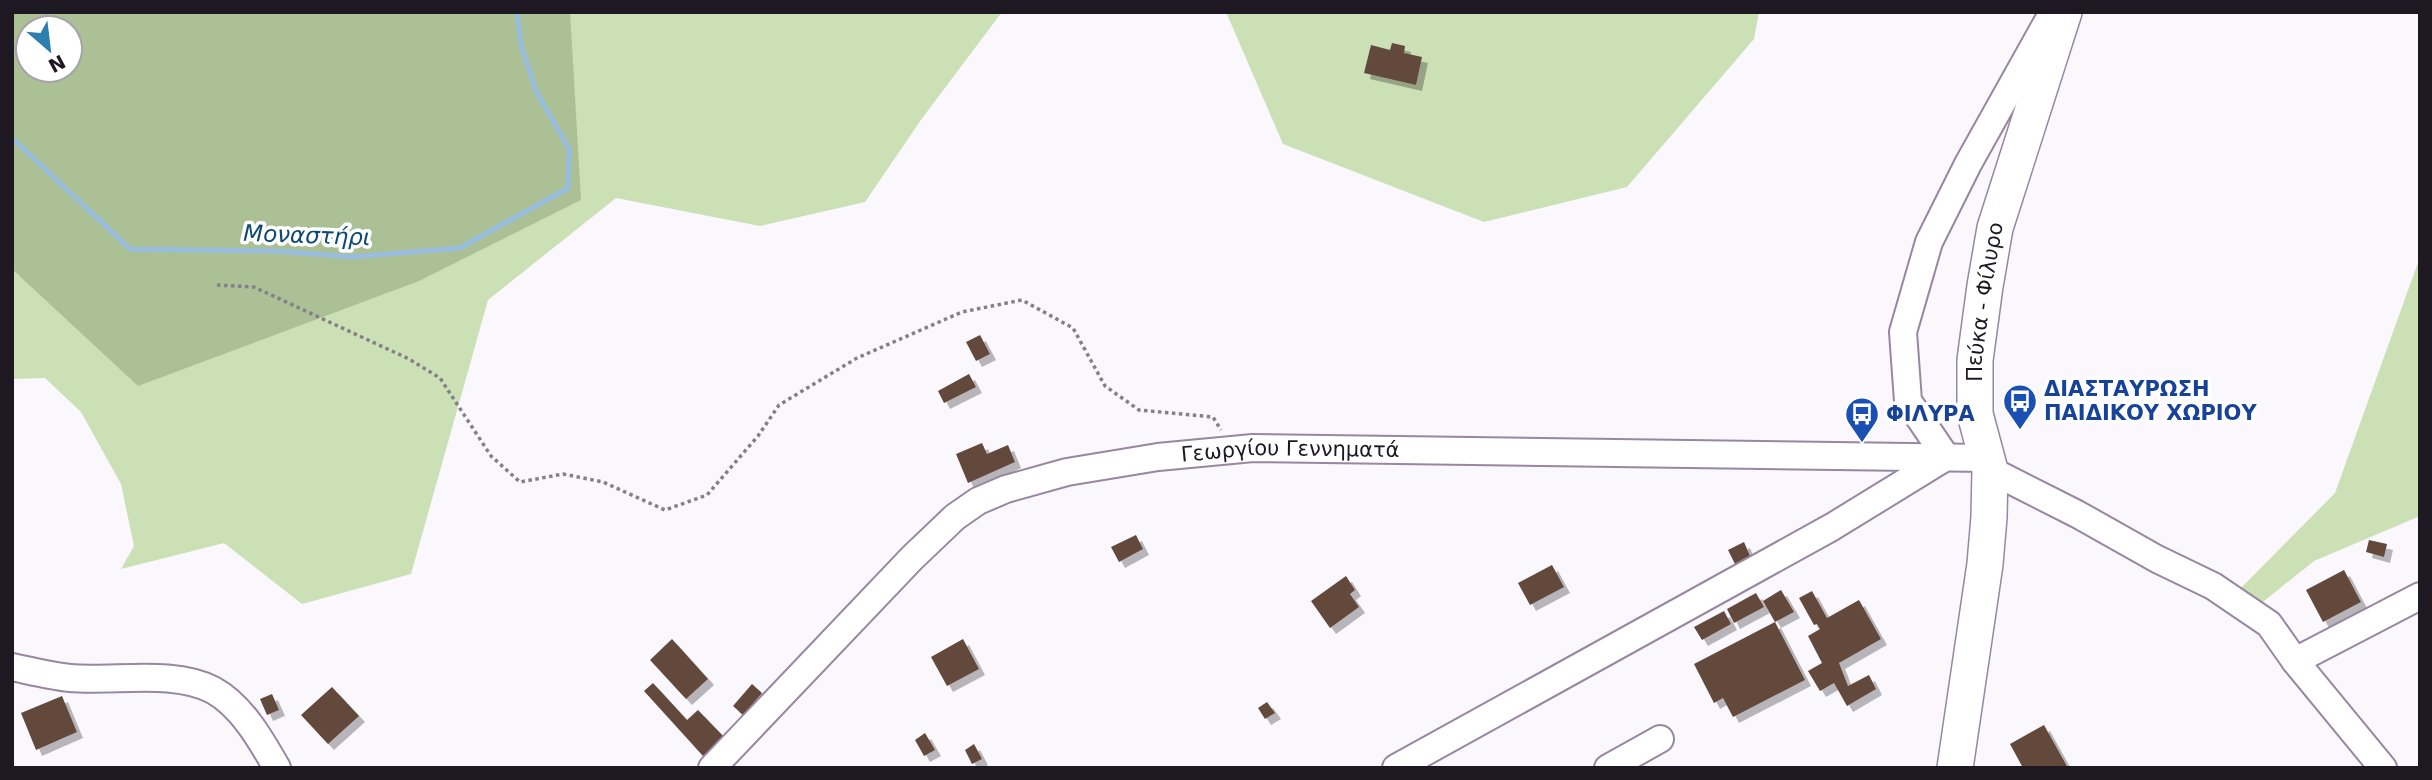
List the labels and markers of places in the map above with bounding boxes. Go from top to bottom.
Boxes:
place label: ΔΙΑΣΤΑΥΡΩΣΗ ΠΑΙΔΙΚΟΥ ΧΩΡΙΟΥ [2044,377,2257,425]
bus stop icon: ΔΙΑΣΤΑΥΡΩΣΗ ΠΑΙΔΙΚΟΥ ΧΩΡΙΟΥ [2001,382,2039,431]
bus stop icon: ΦΙΛΥΡΑ [1843,395,1881,444]
place label: ΦΙΛΥΡΑ [1886,402,1976,426]

